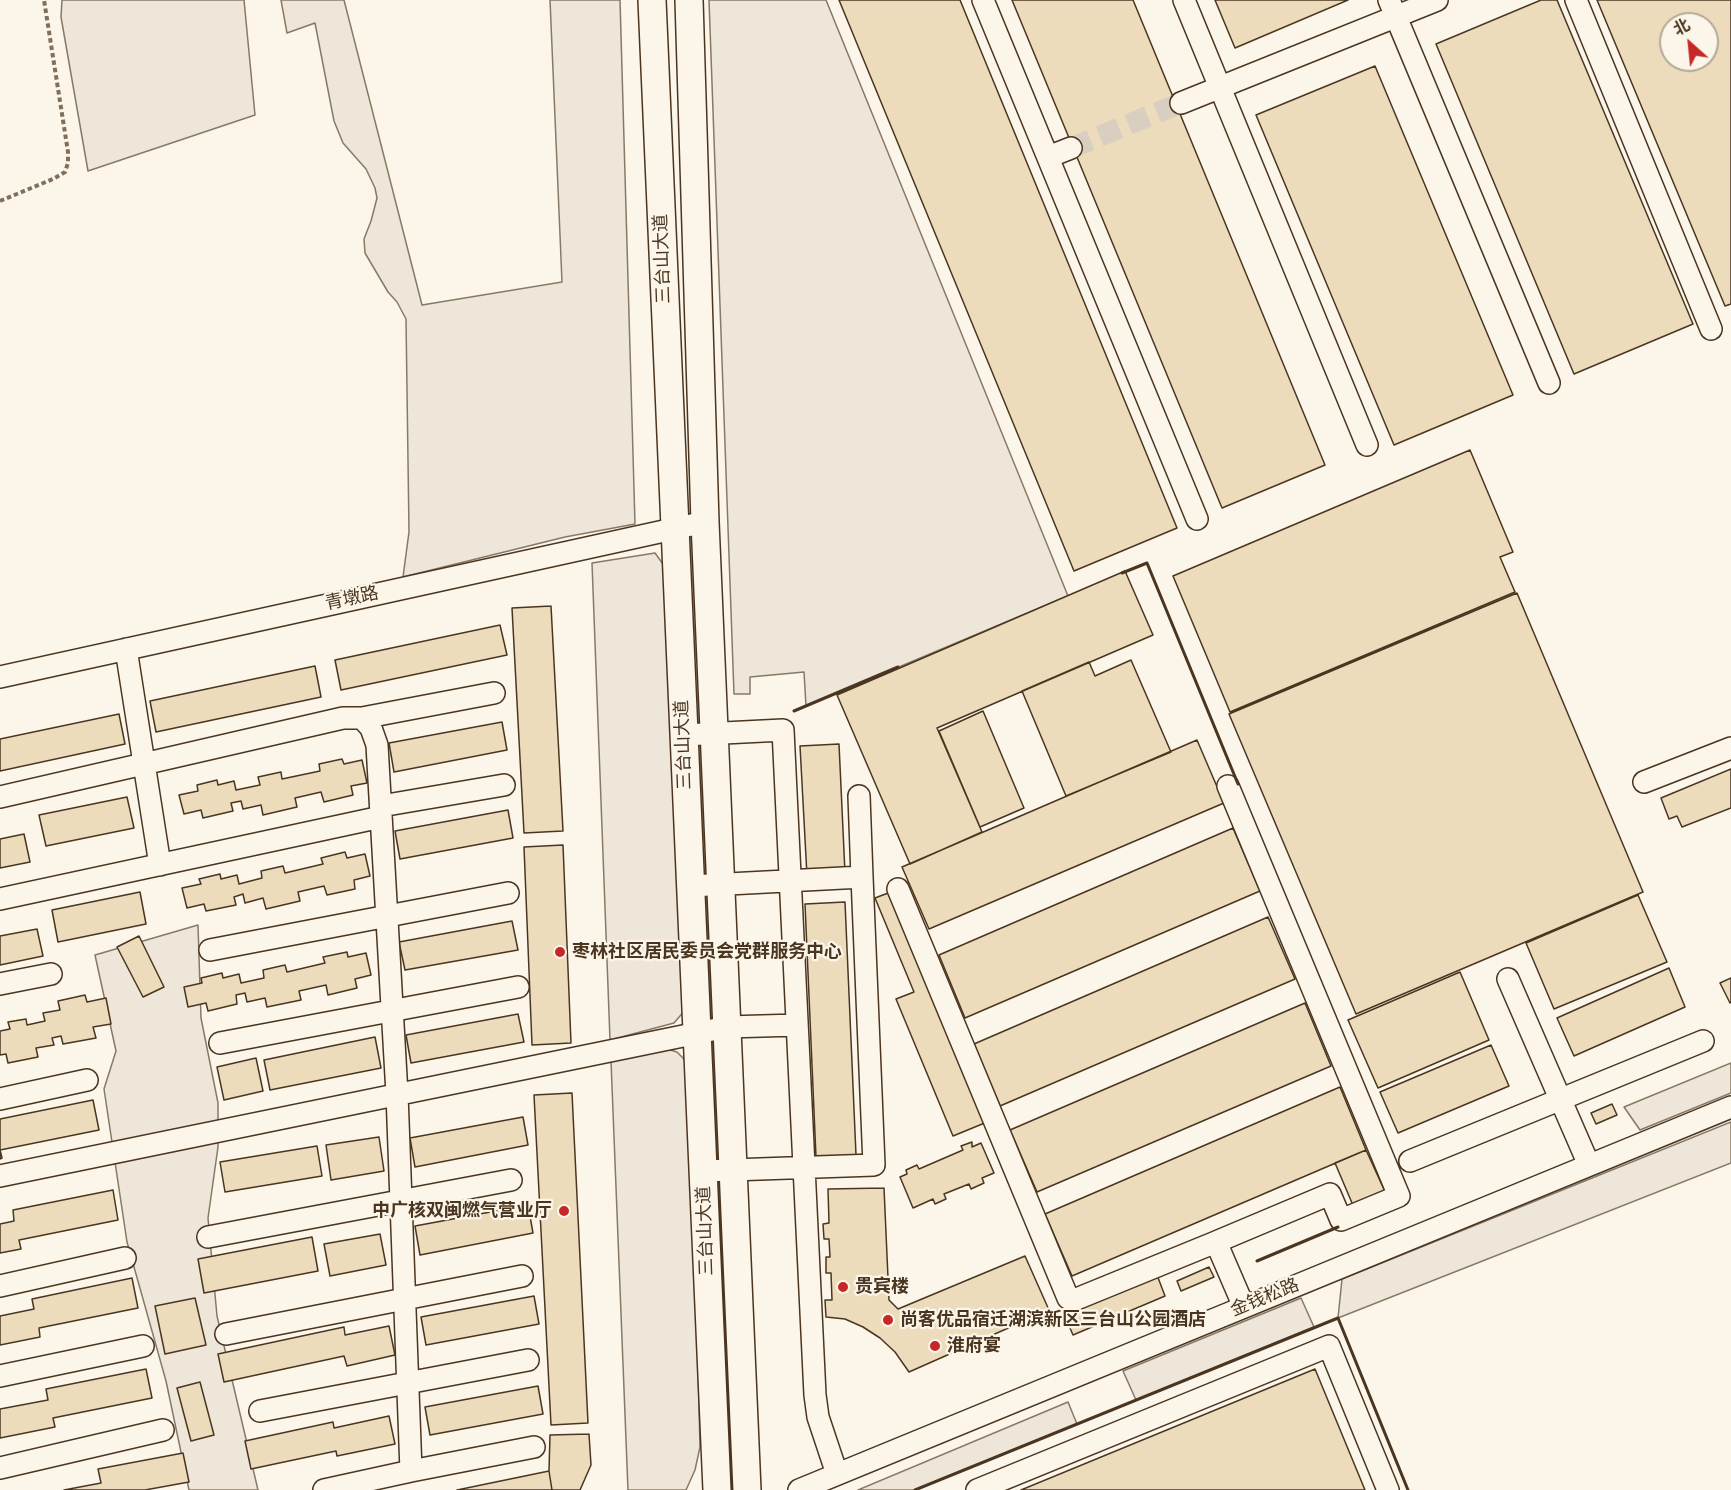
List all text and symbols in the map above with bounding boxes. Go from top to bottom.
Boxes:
north arrow [1659,12,1719,72]
text: 北 [1670,15,1693,40]
street label: 三台山大道 [651,214,675,304]
street label: 青墩路 [323,583,381,615]
street label: 三台山大道 [672,700,696,790]
place label: 枣林社区居民委员会党群服务中心 [572,941,842,963]
marker: 枣林社区居民委员会党群服务中心 [553,945,567,959]
street label: 三台山大道 [694,1186,718,1276]
place label: 中广核双闽燃气营业厅 [372,1200,552,1222]
marker: 中广核双闽燃气营业厅 [557,1204,571,1218]
street label: 金钱松路 [1228,1275,1302,1321]
place label: 贵宾楼 [855,1276,909,1298]
marker: 贵宾楼 [836,1280,850,1294]
place label: 尚客优品宿迁湖滨新区三台山公园酒店 [900,1309,1206,1331]
marker: 尚客优品宿迁湖滨新区三台山公园酒店 [881,1313,895,1327]
place label: 淮府宴 [947,1335,1001,1357]
marker: 淮府宴 [928,1339,942,1353]

